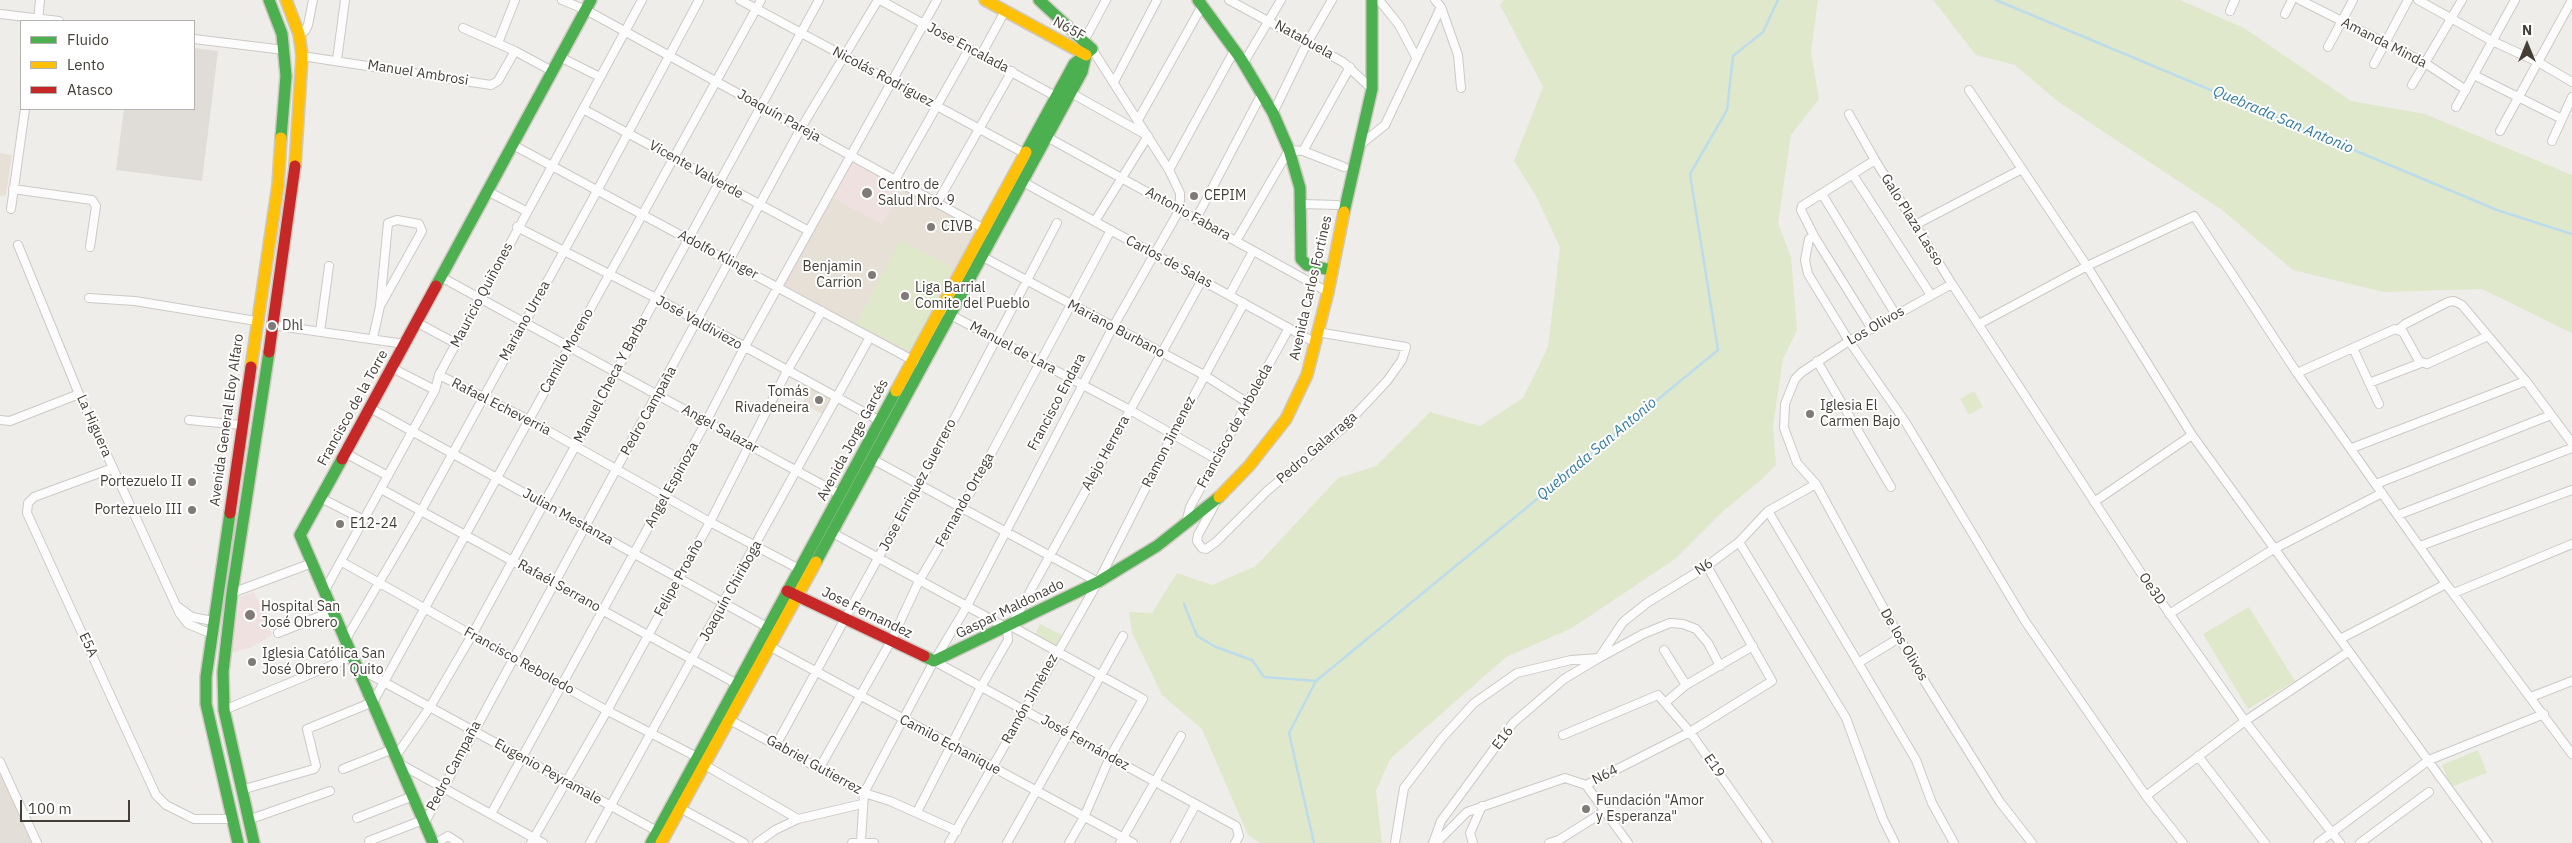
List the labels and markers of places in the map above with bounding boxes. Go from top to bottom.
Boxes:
place label: Centro de Salud Nro. 9 [878,177,955,210]
marker: Centro de Salud Nro. 9 [860,186,874,200]
place label: CEPIM [1204,188,1246,204]
marker: CEPIM [1188,190,1200,202]
place label: CIVB [941,219,973,235]
marker: CIVB [925,221,937,233]
place label: Benjamin Carrion [803,259,862,292]
marker: Benjamin Carrion [866,269,878,281]
place label: Liga Barrial Comite del Pueblo [915,280,1030,312]
marker: Liga Barrial Comite del Pueblo [899,290,911,302]
place label: Dhl [282,318,303,334]
marker: Dhl [266,320,278,332]
place label: Tomás Rivadeneira [735,384,809,417]
marker: Tomás Rivadeneira [813,394,825,406]
place label: Iglesia El Carmen Bajo [1820,398,1900,431]
marker: Iglesia El Carmen Bajo [1804,408,1816,420]
place label: Portezuelo II [100,474,182,490]
marker: Portezuelo II [186,476,198,488]
place label: Portezuelo III [94,502,182,518]
marker: Portezuelo III [186,504,198,516]
place label: E12-24 [350,516,397,532]
marker: E12-24 [334,518,346,530]
place label: Hospital San José Obrero [261,599,340,632]
marker: Hospital San José Obrero [243,608,257,622]
place label: Iglesia Católica San José Obrero | Quito [262,646,385,679]
marker: Iglesia Católica San José Obrero | Quito [246,656,258,668]
place label: Fundación "Amor y Esperanza" [1596,793,1704,826]
marker: Fundación "Amor y Esperanza" [1580,803,1592,815]

